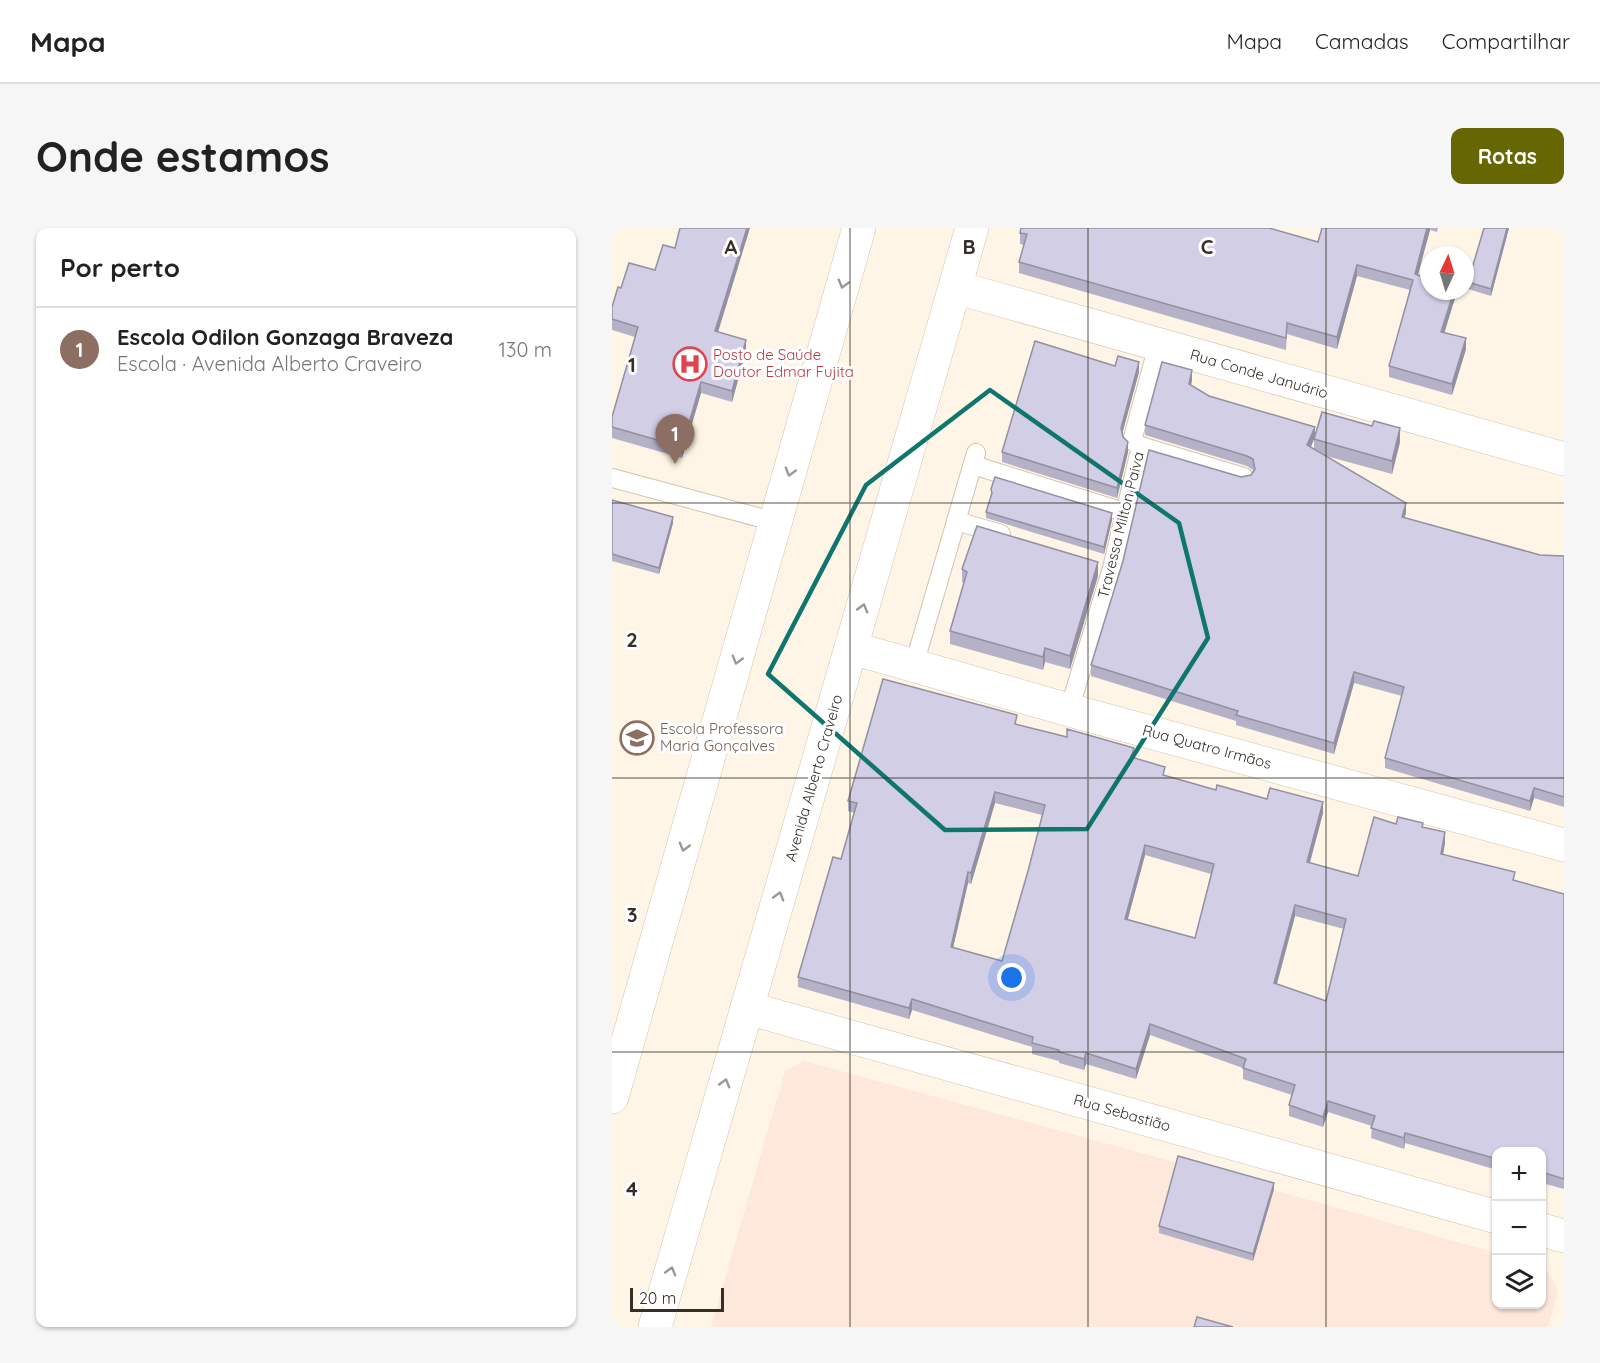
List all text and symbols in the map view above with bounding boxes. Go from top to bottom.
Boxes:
text: Mapa [30,24,106,59]
text: Mapa [1227,28,1282,54]
text: Camadas [1315,28,1409,54]
text: Compartilhar [1442,28,1570,54]
button: Rotas [1451,128,1564,184]
text: Onde estamos [36,130,330,183]
text: A [725,234,738,259]
text: B [962,234,976,259]
text: C [1201,234,1214,259]
north arrow [1420,246,1474,300]
text: Por perto [60,251,180,284]
one-way arrow [838,278,850,289]
text: Escola Odilon Gonzaga Braveza [117,323,453,351]
text: 1 [76,337,83,362]
text: 130 m [499,337,552,362]
place label: Posto de Saúde Doutor Edmar Fujita [713,345,854,381]
street label: Rua Conde Januário [1188,345,1330,402]
hospital icon: Posto de Saúde Doutor Edmar Fujita [672,346,708,382]
text: Escola · Avenida Alberto Craveiro [117,351,422,376]
text: 1 [628,352,636,377]
pin: 1 [656,414,694,464]
street label: Travessa Milton Paiva [1093,450,1148,600]
one-way arrow [785,466,797,477]
one-way arrow [856,603,868,614]
text: 2 [626,627,638,652]
one-way arrow [732,654,744,664]
street label: Avenida Alberto Craveiro [781,692,846,864]
place label: Escola Professora Maria Gonçalves [660,719,784,755]
school or university icon: Escola Professora Maria Gonçalves [619,720,655,756]
street label: Rua Quatro Irmãos [1140,720,1274,773]
one-way arrow [678,842,691,852]
one-way arrow [772,891,784,902]
text: 3 [627,902,637,927]
your location [997,963,1026,992]
one-way arrow [718,1079,730,1089]
street label: Rua Sebastião [1071,1090,1173,1135]
map controls [1492,1147,1546,1309]
button: + [1492,1147,1546,1201]
text: 4 [626,1176,638,1201]
button: − [1492,1201,1546,1255]
button: layers [1492,1255,1546,1309]
one-way arrow [664,1266,676,1277]
scale bar [630,1285,724,1312]
text: 20 m [639,1288,676,1308]

